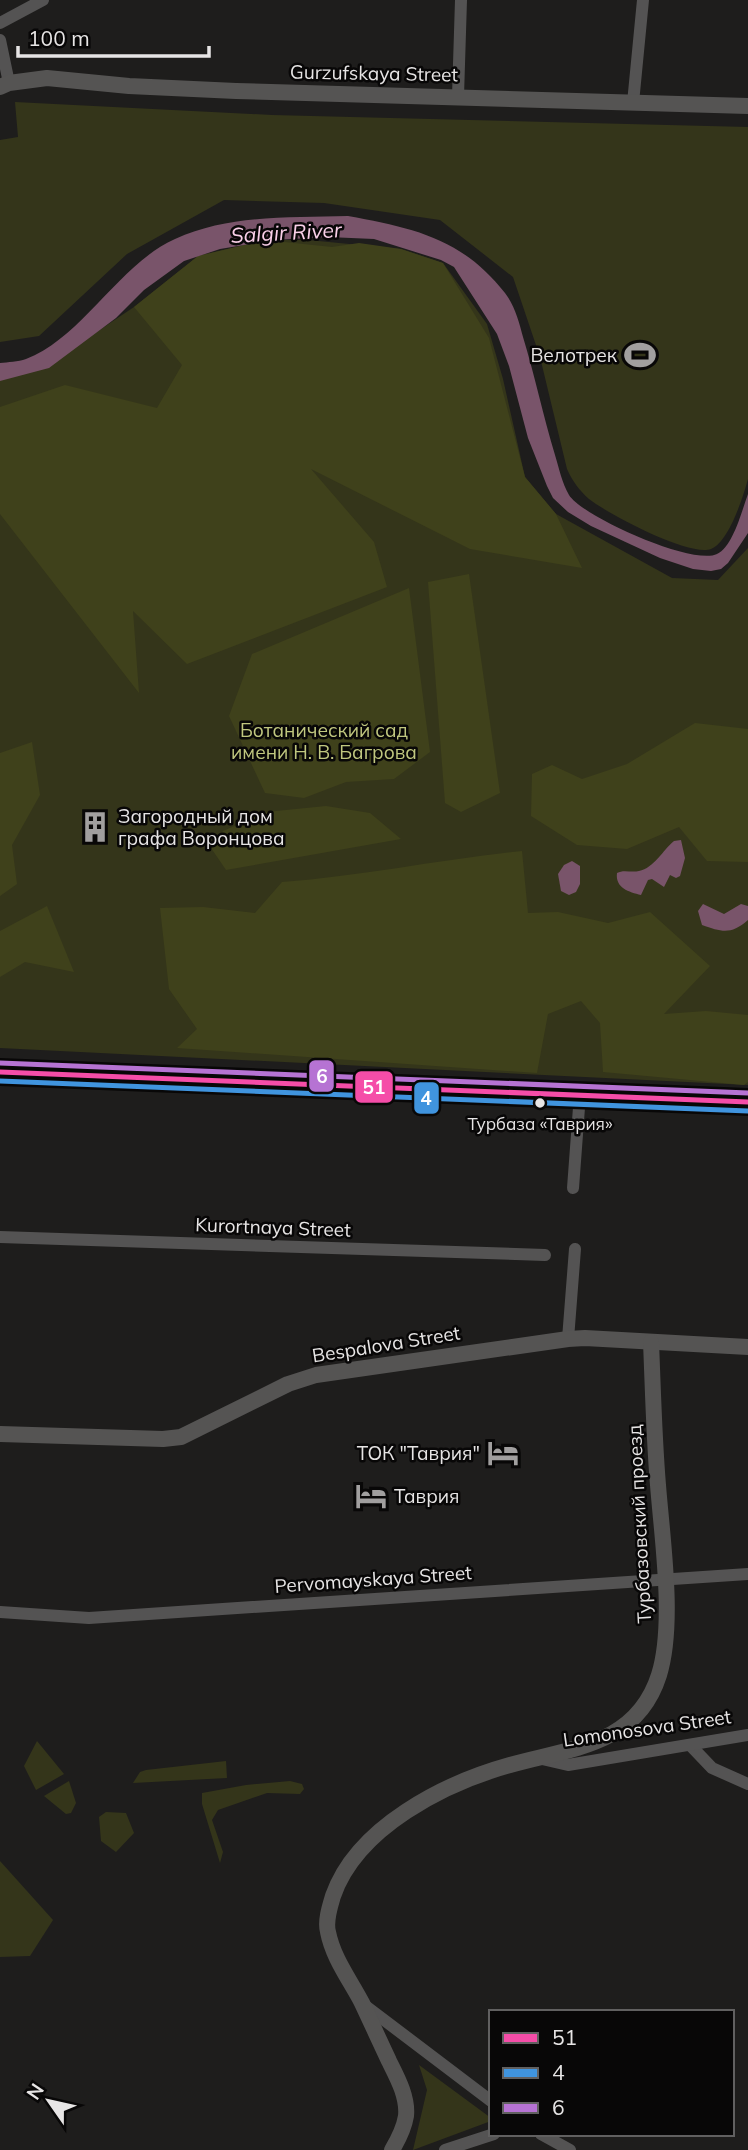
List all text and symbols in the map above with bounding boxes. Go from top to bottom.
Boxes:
scale bar [18,14,208,58]
text: 100 m [28,25,90,51]
street label: Gurzufskaya Street [290,60,459,86]
water label: Salgir River [230,216,343,248]
sports icon: Велотрек [623,338,657,372]
place label: Велотрек [530,343,618,367]
park label: Ботанический сад имени Н. В. Багрова [231,718,417,764]
place label: Загородный дом графа Воронцова [118,804,285,850]
building icon: Загородный дом графа Воронцова [78,810,112,844]
line badge: 6 [308,1059,335,1093]
text: 6 [316,1064,328,1088]
line badge: 51 [354,1070,394,1104]
text: 51 [363,1075,385,1099]
line badge: 4 [413,1081,440,1115]
text: 4 [420,1086,432,1110]
marker: Турбаза «Таврия» [533,1096,547,1110]
place label: Турбаза «Таврия» [467,1113,613,1135]
street label: Kurortnaya Street [195,1212,352,1242]
street label: Bespalova Street [310,1320,462,1368]
street label: Турбазовский проезд [622,1423,656,1624]
hotel icon: ТОК "Таврия" [486,1436,520,1470]
place label: ТОК "Таврия" [357,1441,480,1465]
hotel icon: Таврия [354,1479,388,1513]
place label: Таврия [394,1484,460,1508]
street label: Pervomayskaya Street [274,1560,473,1598]
street label: Lomonosova Street [561,1704,733,1752]
legend [489,2010,734,2136]
text: 51 [552,2024,577,2050]
text: 4 [552,2059,565,2085]
north arrow [14,2066,84,2136]
text: N [21,2079,49,2104]
text: 6 [552,2094,565,2120]

